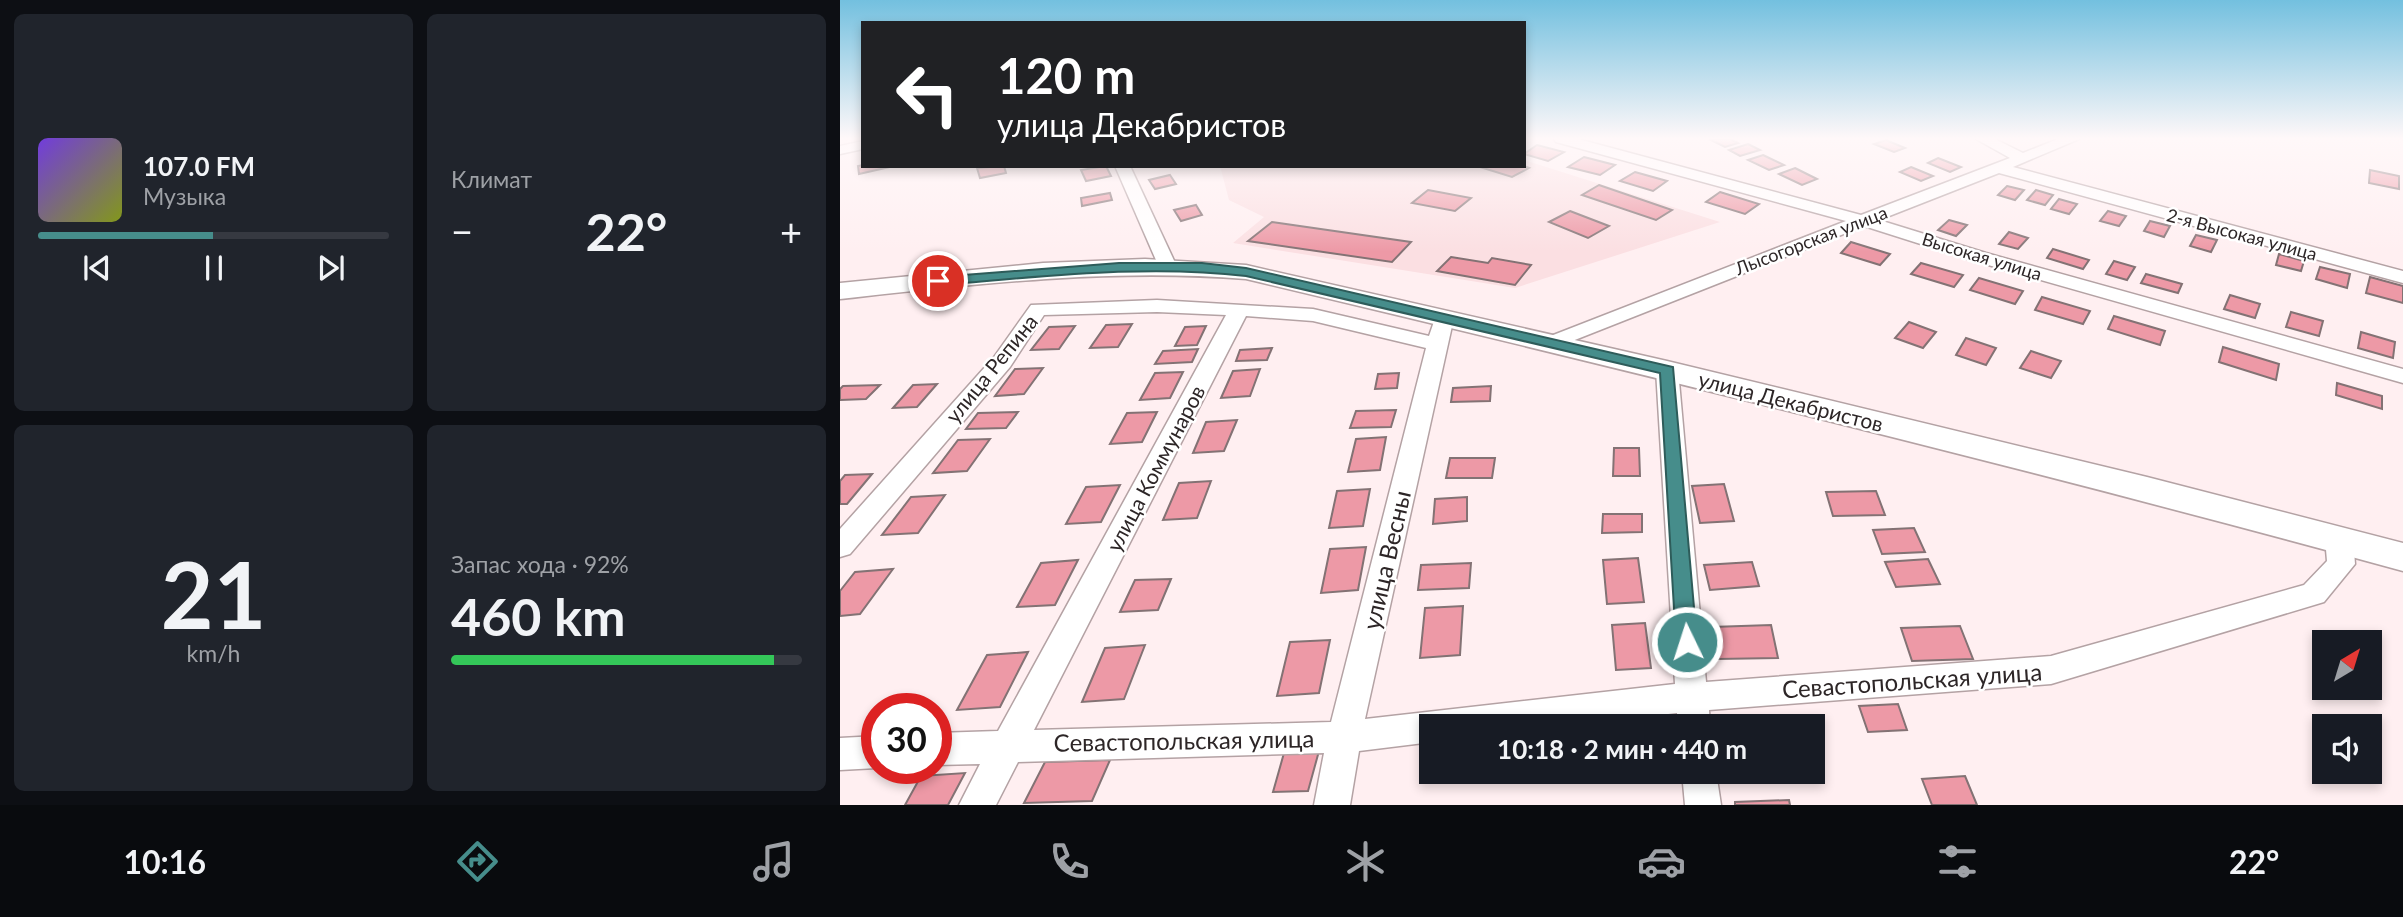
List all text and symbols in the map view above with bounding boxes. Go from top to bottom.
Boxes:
text: 120 m [997,46,1135,104]
icon: left [882,49,973,140]
text: улица Декабристов [997,105,1286,144]
text: 107.0 FM [143,150,255,182]
text: Климат [451,165,532,193]
text: Музыка [143,182,226,210]
text: 22° [586,200,667,262]
street label: Лысогорская улица [1731,201,1890,280]
street label: 2-я Высокая улица [2164,203,2320,265]
text: − [451,208,473,254]
text: + [780,208,802,254]
street label: Высокая улица [1920,227,2044,285]
icon: previous [78,249,116,287]
icon: pause [195,249,233,287]
icon: next [312,249,350,287]
pin [908,251,968,311]
icon: arrive [919,262,957,300]
street label: улица Репина [940,309,1042,427]
street label: улица Декабристов [1696,366,1886,436]
street label: улица Коммунаров [1101,381,1209,555]
street label: улица Весны [1356,488,1416,632]
text: 21 [161,539,266,648]
text: Запас хода · 92% [451,550,629,578]
text: 460 km [451,585,625,647]
position arrow [1650,605,1724,679]
north arrow [2312,630,2382,700]
map controls [2312,630,2382,784]
text: km/h [187,639,240,667]
street label: Севастопольская улица [1781,656,2043,704]
speed limit sign: 30 [861,693,952,784]
button: sound [2312,714,2382,784]
street label: Севастопольская улица [1053,723,1315,757]
text: 10:18 · 2 мин · 440 m [1497,733,1747,765]
icon: directions [453,837,502,886]
icon: music [749,837,798,886]
icon: phone [1045,837,1094,886]
icon: climate [1341,837,1390,886]
icon: car [1637,837,1686,886]
icon: filters [1933,837,1982,886]
text: 10:16 [124,842,206,881]
text: 22° [2229,842,2279,881]

